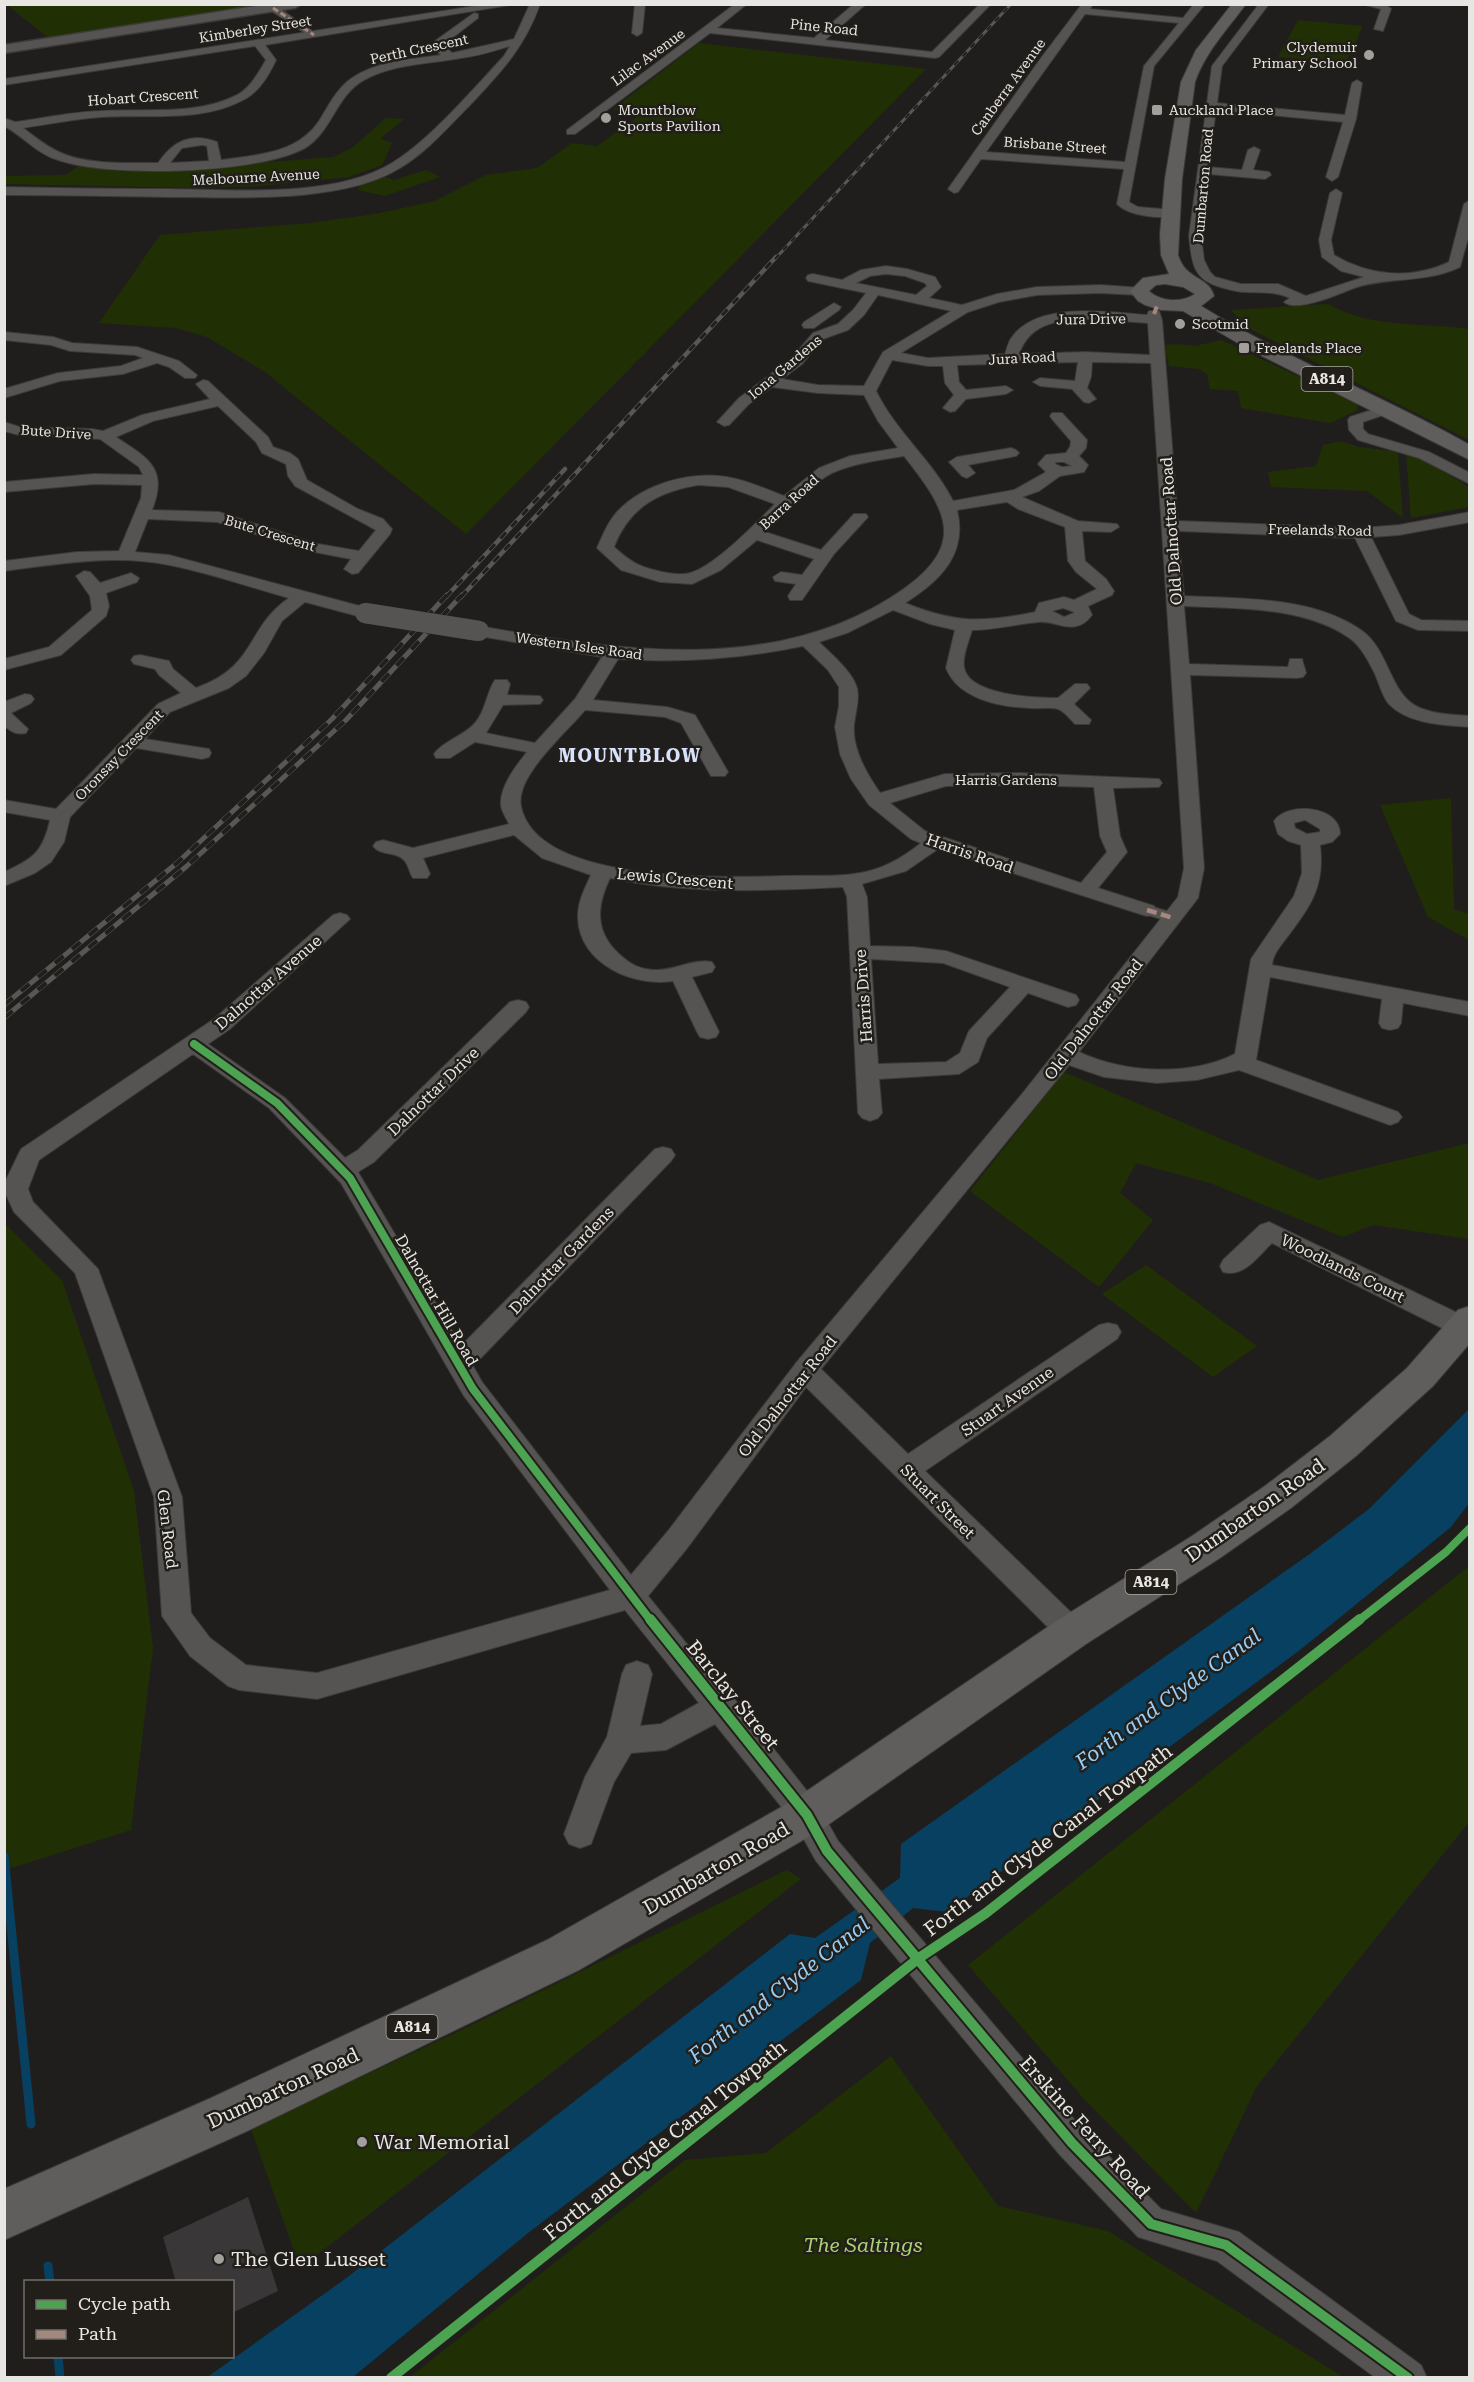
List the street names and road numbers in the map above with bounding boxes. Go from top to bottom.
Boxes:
street label: Kimberley Street [198,12,312,46]
street label: Pine Road [789,15,859,39]
street label: Lilac Avenue [608,25,688,89]
street label: Perth Crescent [368,31,470,67]
street label: Canberra Avenue [967,35,1049,139]
street label: Hobart Crescent [87,85,199,109]
street label: Dumbarton Road [1190,128,1216,244]
street label: Brisbane Street [1003,133,1107,157]
street label: Melbourne Avenue [192,166,320,188]
street label: Jura Drive [1056,310,1126,328]
street label: Iona Gardens [745,332,825,402]
street label: Jura Road [988,348,1056,368]
road number: A814 [1302,367,1352,391]
street label: Bute Drive [20,422,92,442]
street label: Old Dalnottar Road [1157,456,1186,606]
street label: Barra Road [756,471,822,533]
street label: Bute Crescent [223,512,317,554]
street label: Freelands Road [1268,521,1372,539]
street label: Western Isles Road [515,629,643,663]
street label: Oronsay Crescent [72,706,166,804]
street label: Harris Gardens [955,772,1057,788]
street label: Harris Road [924,830,1016,877]
street label: Lewis Crescent [616,864,734,893]
street label: Dalnottar Avenue [211,931,326,1034]
street label: Harris Drive [851,948,876,1043]
street label: Old Dalnottar Road [1040,955,1147,1084]
street label: Dalnottar Drive [384,1043,483,1140]
street label: Dalnottar Gardens [505,1202,618,1318]
street label: Woodlands Court [1278,1230,1408,1307]
street label: Dalnottar Hill Road [391,1231,482,1370]
street label: Old Dalnottar Road [734,1332,841,1461]
street label: Stuart Avenue [957,1362,1057,1440]
street label: Dumbarton Road [1181,1453,1329,1567]
street label: Stuart Street [897,1460,979,1542]
street label: Glen Road [153,1488,182,1570]
road number: A814 [1126,1570,1176,1594]
street label: Barclay Street [681,1635,785,1755]
street label: Forth and Clyde Canal Towpath [919,1739,1177,1941]
street label: Dumbarton Road [639,1816,793,1920]
road number: A814 [386,2015,438,2039]
street label: Forth and Clyde Canal Towpath [539,2035,791,2245]
street label: Dumbarton Road [203,2042,363,2134]
street label: Erskine Ferry Road [1015,2051,1155,2203]

